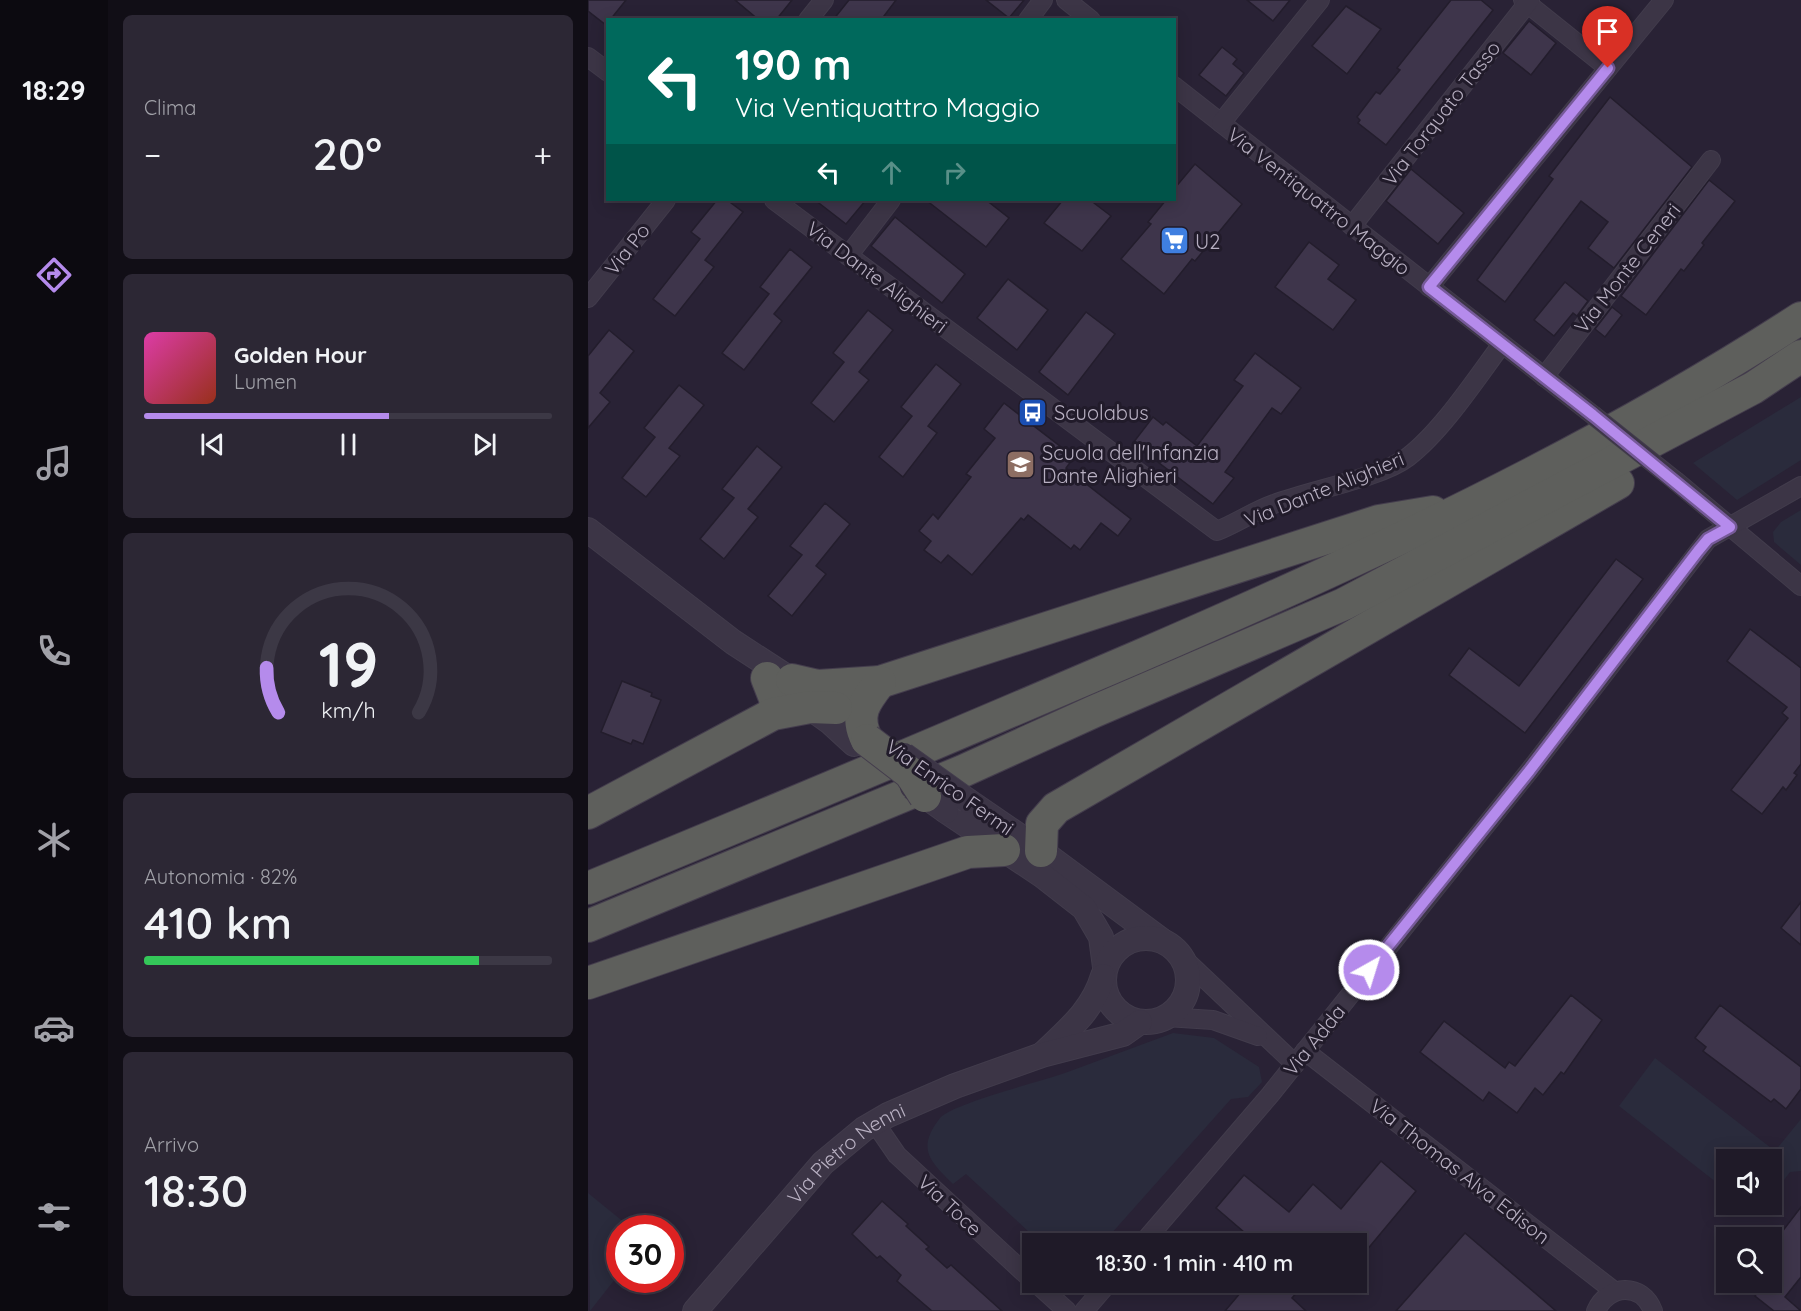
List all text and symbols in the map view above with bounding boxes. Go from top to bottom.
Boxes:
pin [1582,6,1633,68]
icon: arrive [1591,15,1624,48]
street label: Via Torquato Tasso [1377,36,1505,190]
text: 190 m [735,38,851,91]
icon: left [636,42,714,120]
text: 18:29 [22,73,86,107]
text: Via Ventiquattro Maggio [735,90,1040,124]
text: Clima [144,95,196,120]
street label: Via Ventiquattro Maggio [1222,122,1416,280]
text: 20° [313,125,382,181]
text: − [144,134,161,175]
text: + [533,134,552,175]
icon: left [812,156,845,189]
icon: ahead [875,156,908,189]
icon: right [938,156,971,189]
street label: Via Monte Ceneri [1569,198,1685,338]
street label: Via Dante Alighieri [802,216,952,338]
street label: Via Po [599,218,655,280]
supermarket icon: U2 [1158,225,1190,257]
place label: U2 [1195,229,1220,254]
icon: directions [33,254,75,296]
text: Golden Hour [234,341,367,369]
text: Lumen [234,369,297,394]
bus stop icon: Scuolabus [1017,396,1049,428]
place label: Scuolabus [1054,400,1149,425]
icon: previous [196,428,229,461]
icon: pause [332,428,365,461]
icon: next [468,428,501,461]
place label: Scuola dell'Infanzia Dante Alighieri [1042,440,1219,488]
icon: music [33,442,75,484]
street label: Via Dante Alighieri [1241,446,1407,532]
school or university icon: Scuola dell'Infanzia Dante Alighieri [1005,448,1037,480]
text: 19 [318,625,378,703]
icon: phone [33,630,75,672]
text: km/h [321,697,375,723]
street label: Via Enrico Fermi [881,734,1019,840]
icon: climate [33,819,75,861]
text: Autonomia · 82% [144,864,297,889]
text: 410 km [144,894,292,950]
position arrow [1337,938,1401,1002]
street label: Via Adda [1278,999,1350,1081]
icon: car [33,1007,75,1049]
street label: Via Thomas Alva Edison [1365,1093,1555,1249]
street label: Via Pietro Nenni [781,1097,909,1209]
text: Arrivo [144,1132,199,1157]
map controls [1716,1149,1782,1293]
button: sound [1716,1149,1782,1215]
text: 18:30 [144,1162,248,1218]
street label: Via Toce [913,1169,987,1241]
icon: filters [33,1196,75,1238]
speed limit sign: 30 [606,1215,684,1293]
button: search [1716,1227,1782,1293]
text: 18:30 · 1 min · 410 m [1096,1249,1293,1277]

